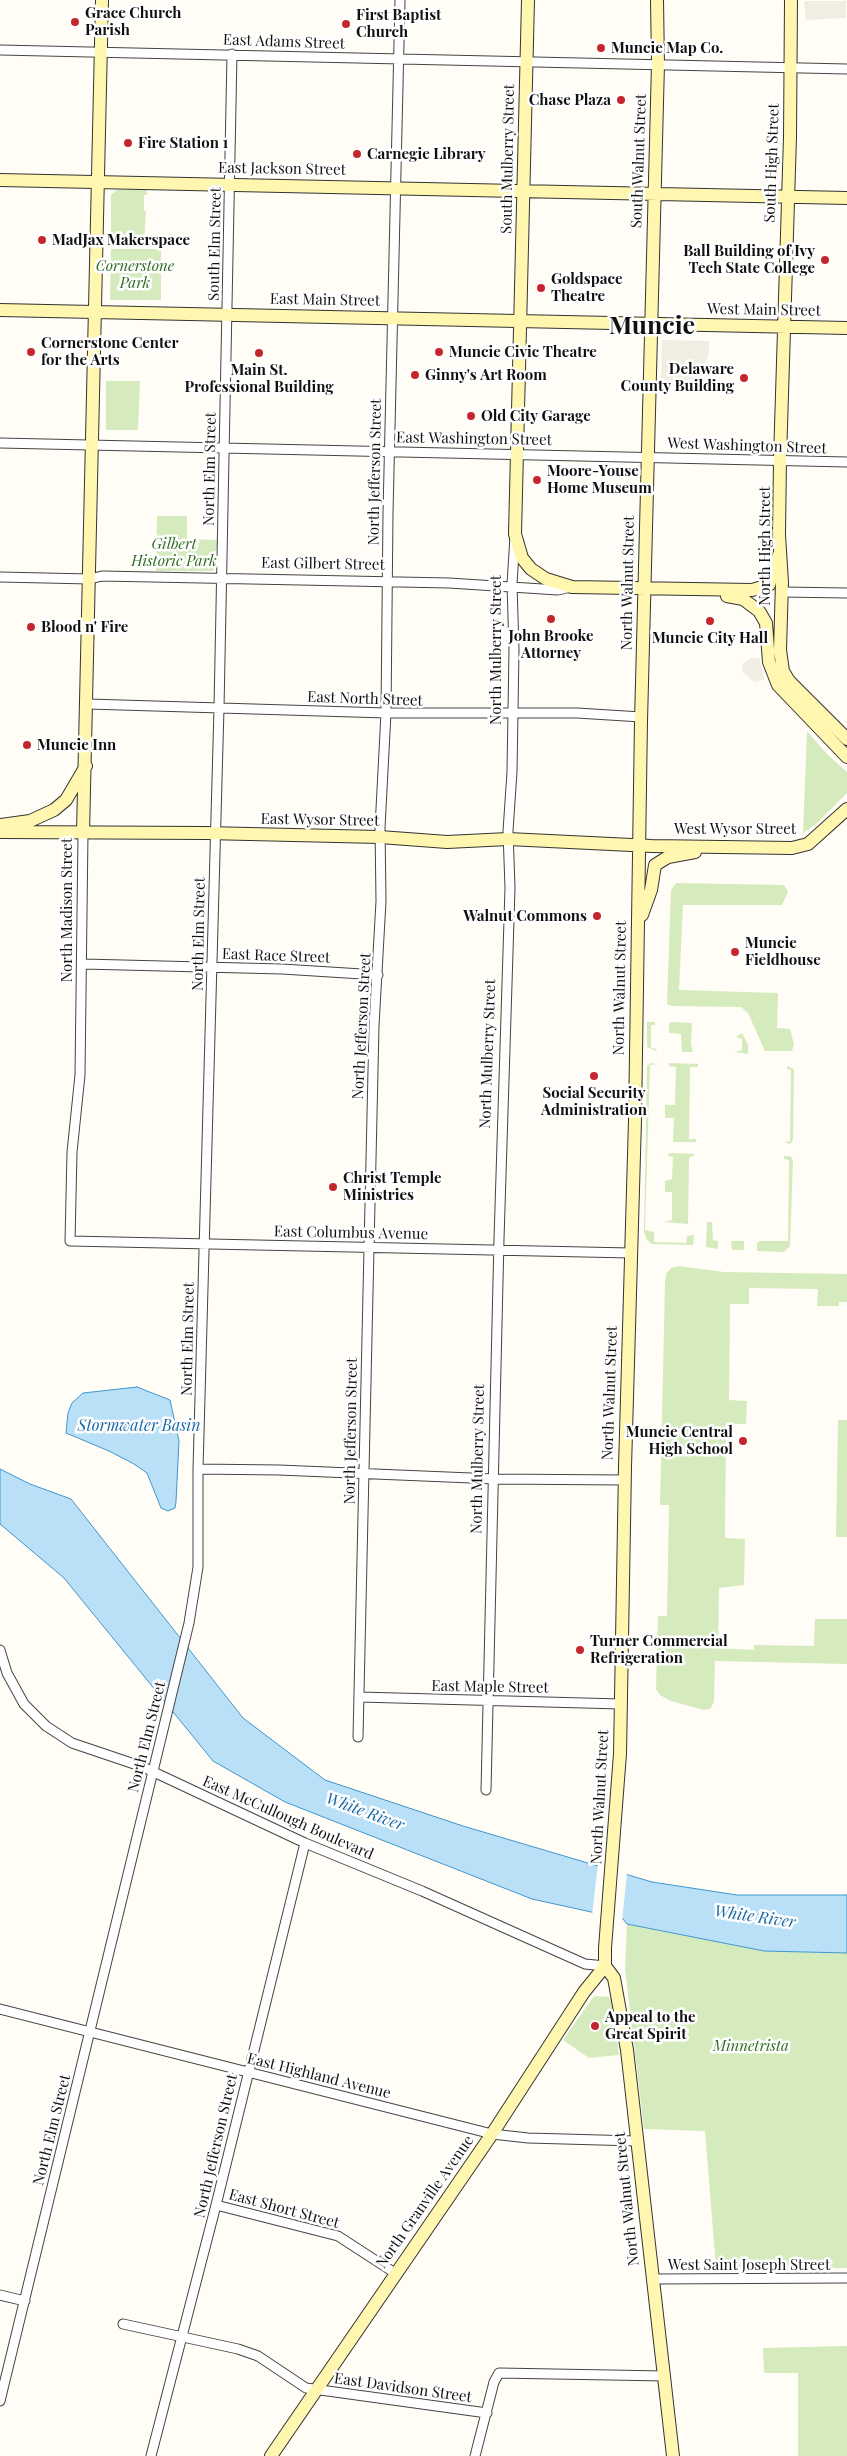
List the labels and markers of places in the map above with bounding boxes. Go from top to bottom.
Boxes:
place label: Grace Church Parish [85,4,181,39]
place label: First Baptist Church [356,6,441,41]
marker: Grace Church Parish [69,16,81,28]
marker: First Baptist Church [340,18,352,30]
place label: Muncie Map Co. [611,39,723,57]
marker: Muncie Map Co. [595,42,607,54]
place label: Chase Plaza [529,91,611,109]
marker: Chase Plaza [615,94,627,106]
place label: Fire Station 1 [138,134,228,152]
marker: Fire Station 1 [122,137,134,149]
place label: Carnegie Library [367,145,485,163]
marker: Carnegie Library [351,148,363,160]
place label: MadJax Makerspace [52,231,190,249]
marker: MadJax Makerspace [36,234,48,246]
place label: Ball Building of Ivy Tech State College [683,242,815,277]
marker: Ball Building of Ivy Tech State College [819,254,831,266]
place label: Goldspace Theatre [551,270,623,305]
marker: Goldspace Theatre [535,282,547,294]
place label: Cornerstone Center for the Arts [41,334,179,369]
place label: Muncie Civic Theatre [449,343,597,361]
marker: Cornerstone Center for the Arts [25,346,37,358]
marker: Muncie Civic Theatre [433,346,445,358]
marker: Main St. Professional Building [253,347,265,359]
place label: Delaware County Building [621,360,734,395]
place label: Main St. Professional Building [184,361,334,396]
place label: Ginny's Art Room [425,366,547,384]
marker: Ginny's Art Room [409,369,421,381]
marker: Delaware County Building [738,372,750,384]
place label: Old City Garage [481,407,591,425]
marker: Old City Garage [465,410,477,422]
place label: Moore-Youse Home Museum [547,462,652,497]
marker: Moore-Youse Home Museum [531,474,543,486]
marker: John Brooke Attorney [545,613,557,625]
marker: Muncie City Hall [704,615,716,627]
place label: Blood n' Fire [41,618,128,636]
marker: Blood n' Fire [25,621,37,633]
place label: John Brooke Attorney [509,627,593,662]
place label: Muncie City Hall [652,629,768,647]
place label: Muncie Inn [37,736,116,754]
marker: Muncie Inn [21,739,33,751]
place label: Walnut Commons [463,907,587,925]
marker: Walnut Commons [591,910,603,922]
place label: Muncie Fieldhouse [745,934,821,969]
marker: Muncie Fieldhouse [729,946,741,958]
marker: Social Security Administration [588,1070,600,1082]
place label: Social Security Administration [541,1084,647,1119]
place label: Christ Temple Ministries [343,1169,442,1204]
marker: Christ Temple Ministries [327,1181,339,1193]
place label: Muncie Central High School [626,1423,733,1458]
marker: Muncie Central High School [737,1435,749,1447]
place label: Turner Commercial Refrigeration [590,1632,728,1667]
marker: Turner Commercial Refrigeration [574,1644,586,1656]
place label: Appeal to the Great Spirit [605,2008,696,2043]
marker: Appeal to the Great Spirit [589,2020,601,2032]

